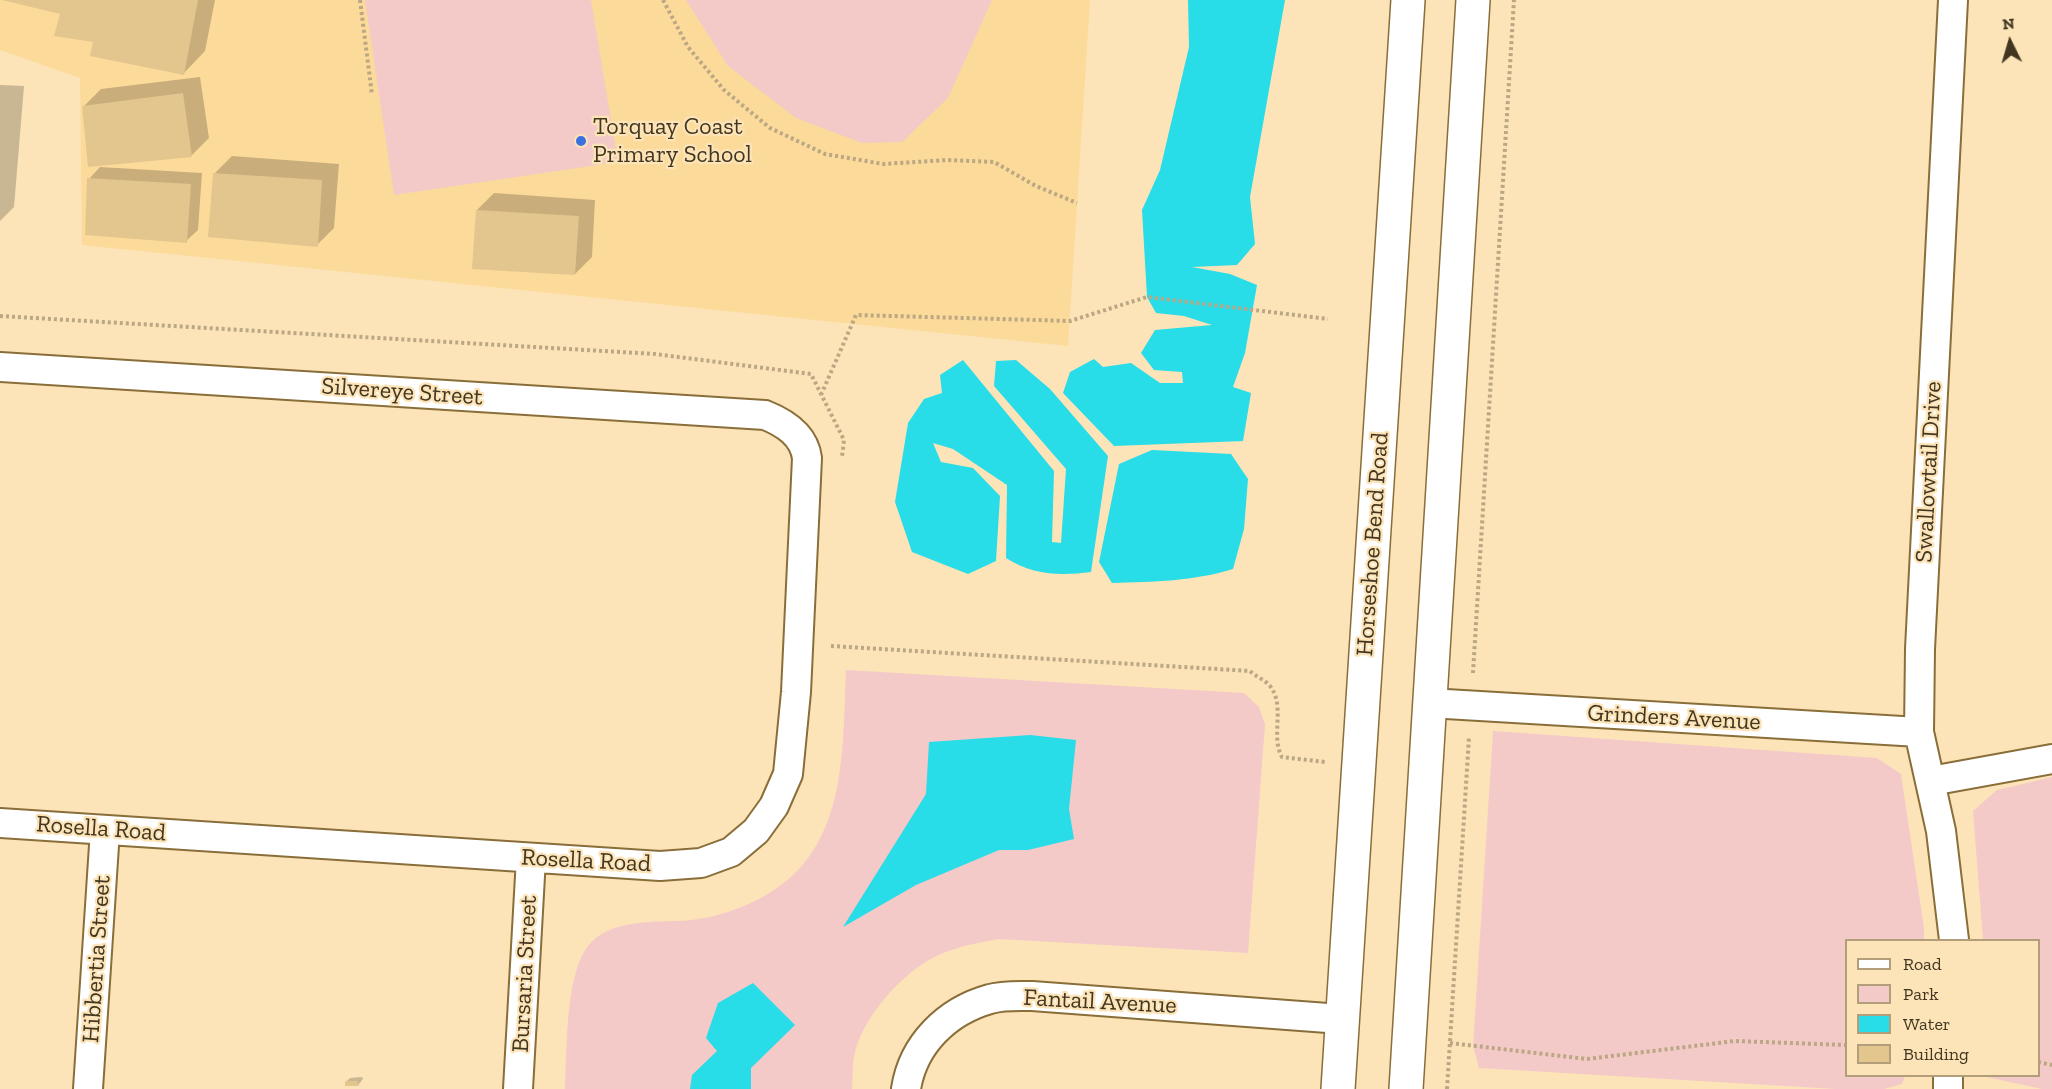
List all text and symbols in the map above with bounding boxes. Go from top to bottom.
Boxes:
north arrow [1980,12,2040,72]
text: N [2001,14,2015,34]
place label: Torquay Coast Primary School [593,113,752,169]
marker: Torquay Coast Primary School [574,134,588,148]
street label: Silvereye Street [320,372,484,412]
street label: Swallowtail Drive [1910,381,1948,563]
street label: Horseshoe Bend Road [1351,431,1395,657]
street label: Grinders Avenue [1587,699,1761,737]
street label: Rosella Road [35,810,167,848]
street label: Rosella Road [520,843,652,879]
street label: Hibbertia Street [77,874,117,1044]
street label: Bursaria Street [507,895,543,1053]
legend [1845,939,2040,1077]
text: Road [1903,953,1942,975]
text: Park [1903,983,1939,1005]
street label: Fantail Avenue [1023,984,1177,1020]
text: Water [1903,1013,1950,1035]
text: Building [1903,1043,1969,1065]

